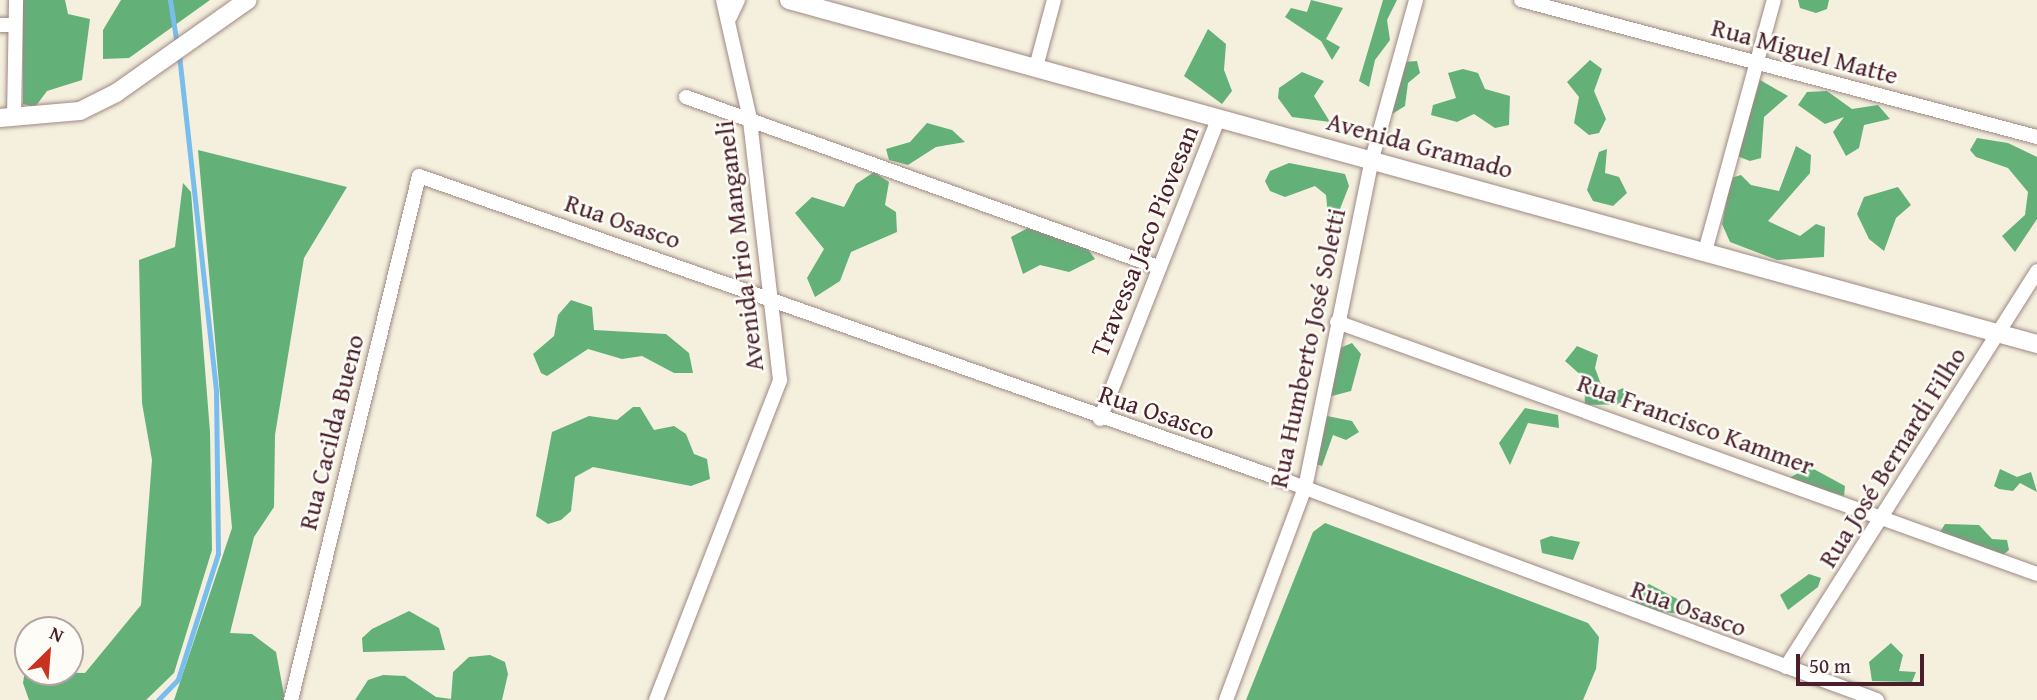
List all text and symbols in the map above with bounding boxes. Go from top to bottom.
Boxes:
street label: Rua Miguel Matte [1708,11,1902,91]
street label: Avenida Gramado [1323,105,1517,185]
street label: Avenida Irio Manganeli [708,119,770,373]
street label: Travessa Jaco Piovesan [1083,121,1205,361]
street label: Rua Osasco [561,187,685,255]
street label: Rua Humberto José Soletti [1262,205,1352,491]
street label: Rua Cacilda Bueno [292,331,370,533]
street label: Rua José Bernardi Filho [1812,341,1972,573]
street label: Rua Francisco Kammer [1573,367,1819,481]
street label: Rua Osasco [1095,378,1219,446]
street label: Rua Osasco [1627,573,1751,643]
north arrow [14,616,84,686]
text: N [45,618,69,649]
scale bar [1799,640,1927,684]
text: 50 m [1809,650,1851,681]

